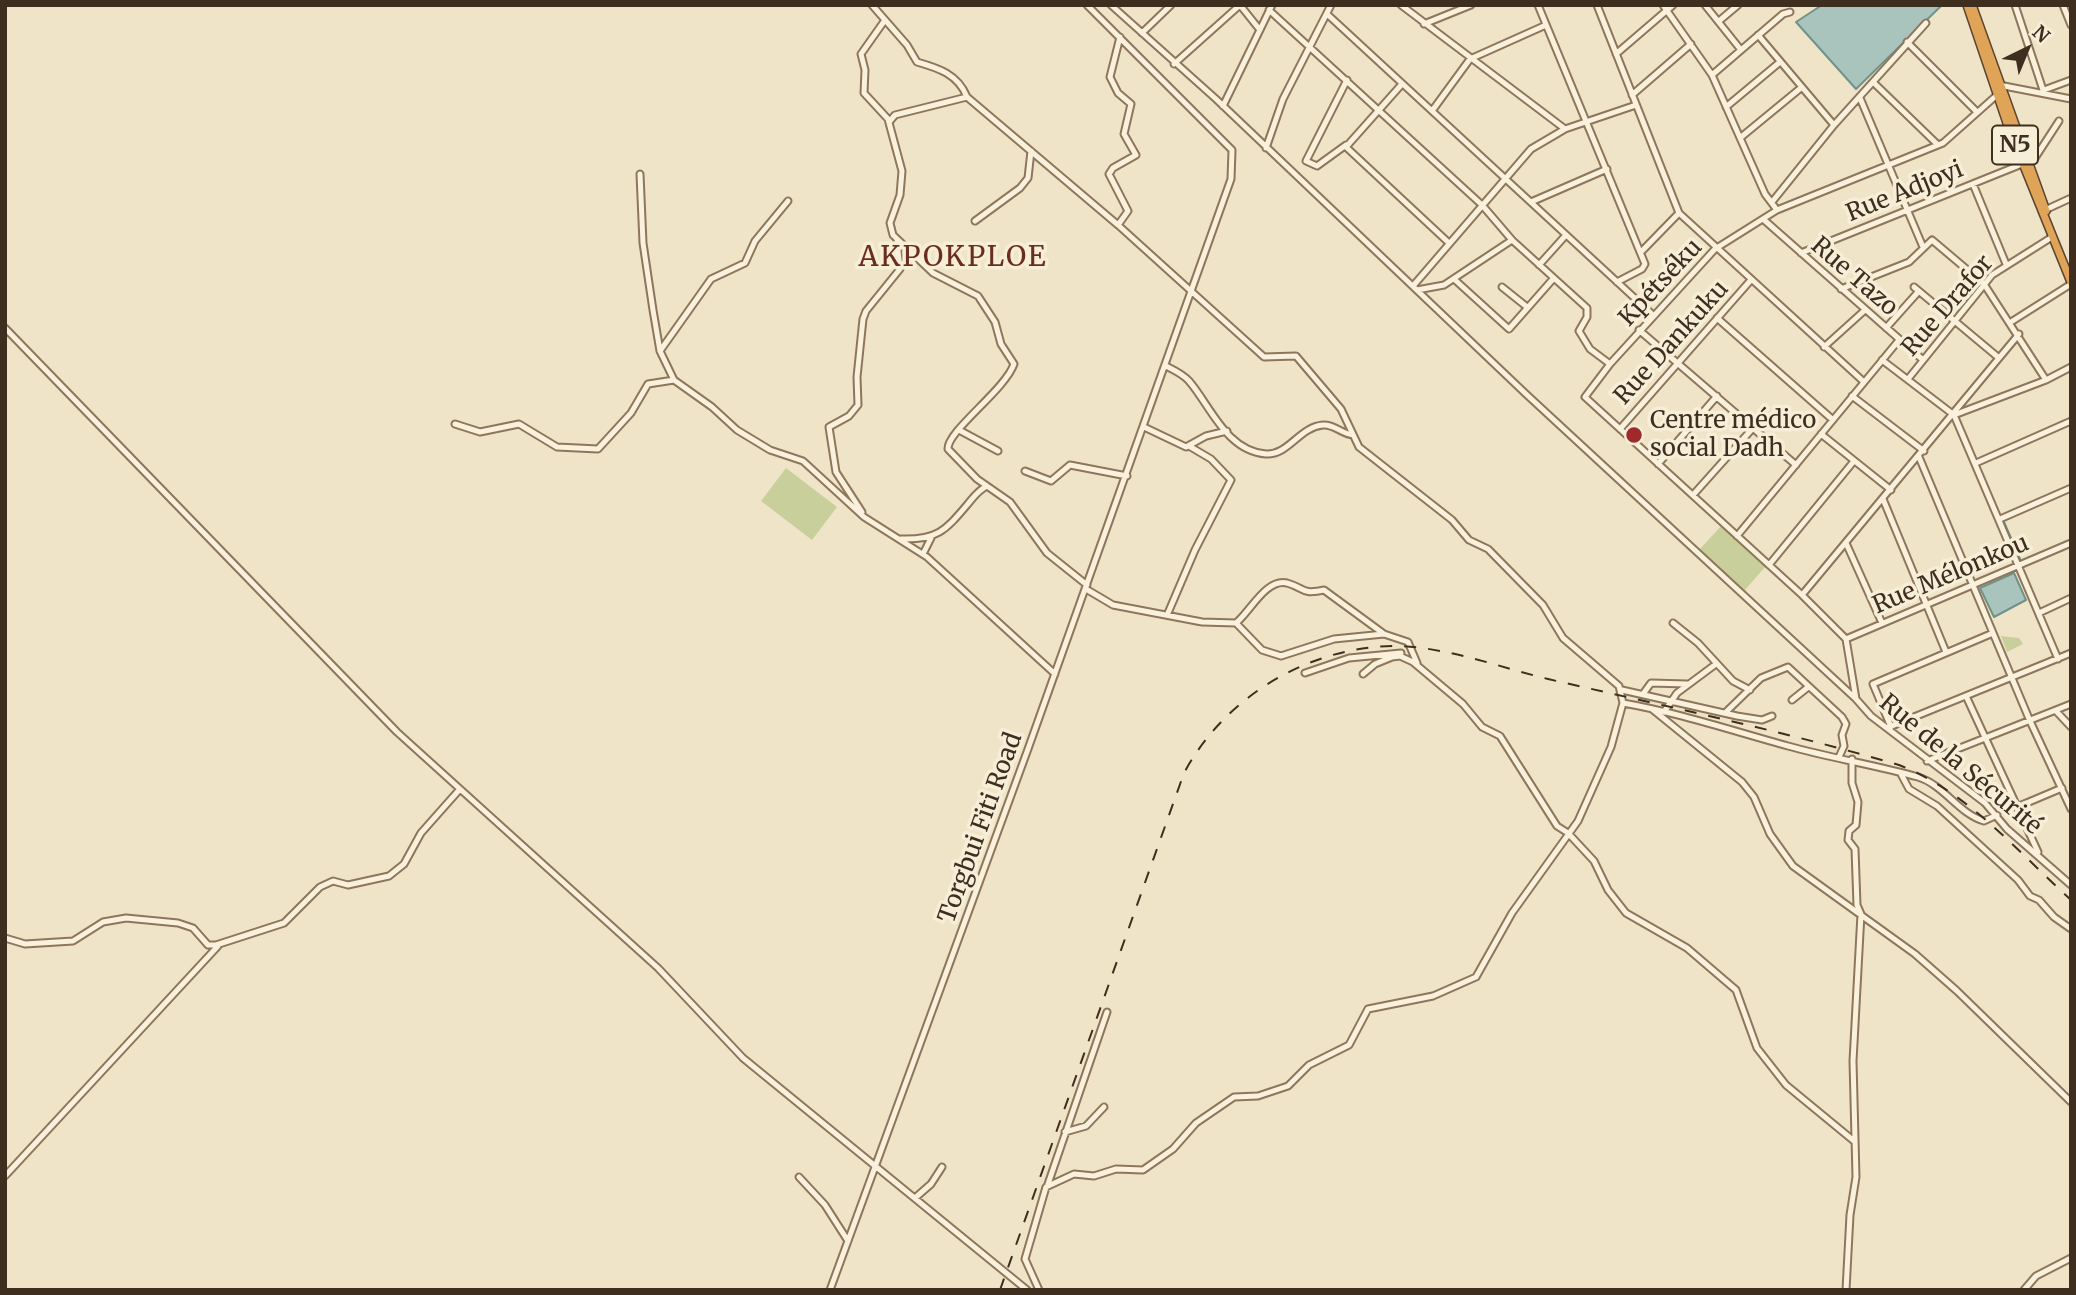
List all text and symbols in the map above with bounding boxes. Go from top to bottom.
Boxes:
north arrow [1992,14,2062,84]
text: N [2028,20,2055,48]
road number: N5 [1992,126,2038,164]
street label: Rue Adjoyi [1842,156,1968,228]
street label: Rue Tazo [1805,231,1903,323]
street label: Kpétséku [1613,233,1709,333]
district label: AKPOKPLOE [860,241,1046,275]
street label: Rue Drafor [1896,250,2000,362]
street label: Rue Dankuku [1609,275,1735,411]
place label: Centre médico social Dadh [1650,407,1816,463]
marker: Centre médico social Dadh [1624,425,1644,445]
street label: Rue Mélonkou [1869,529,2033,621]
street label: Rue de la Sécurité [1873,689,2047,841]
street label: Torgbui Fiti Road [933,729,1029,927]

